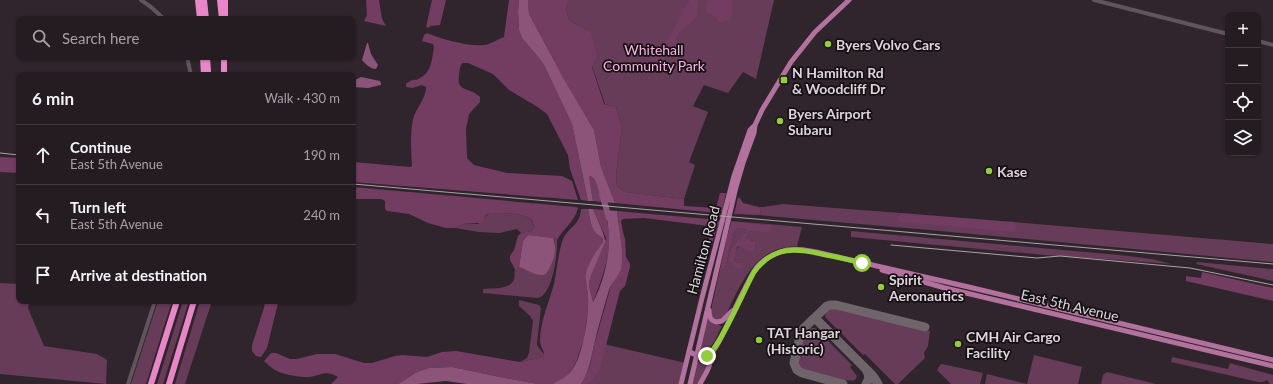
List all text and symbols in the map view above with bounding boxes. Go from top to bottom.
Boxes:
map controls [1225,12,1261,156]
button: + [1225,12,1261,48]
search box [16,16,356,60]
icon: search [30,27,52,49]
text: Search here [62,29,139,47]
place label: Byers Volvo Cars [836,36,940,53]
marker: Byers Volvo Cars [823,39,833,49]
park label: Whitehall Community Park [603,41,706,74]
button: − [1225,48,1261,84]
place label: N Hamilton Rd & Woodcliff Dr [792,64,886,97]
marker: N Hamilton Rd & Woodcliff Dr [779,75,789,85]
button: locate [1225,84,1261,120]
text: 6 min [32,88,74,109]
text: Walk · 430 m [264,90,340,106]
place label: Byers Airport Subaru [788,105,872,138]
marker: Byers Airport Subaru [775,116,785,126]
button: layers [1225,120,1261,156]
text: Continue [70,138,131,156]
icon: ahead [32,144,54,166]
text: 190 m [303,147,340,163]
text: East 5th Avenue [70,156,163,172]
place label: Kase [997,163,1028,180]
marker: Kase [984,166,994,176]
text: Turn left [70,198,126,216]
icon: left [32,204,54,226]
street label: Hamilton Road [683,204,723,296]
text: 240 m [303,207,340,223]
text: East 5th Avenue [70,216,163,232]
route start [853,254,871,272]
icon: arrive [32,264,54,286]
text: Arrive at destination [70,266,207,284]
place label: Spirit Aeronautics [888,271,964,304]
marker: Spirit Aeronautics [876,282,886,292]
street label: East 5th Avenue [1019,285,1121,325]
place label: TAT Hangar (Historic) [767,324,841,357]
place label: CMH Air Cargo Facility [966,328,1061,361]
marker: TAT Hangar (Historic) [754,335,764,345]
marker: CMH Air Cargo Facility [953,339,963,349]
route end [698,347,716,365]

